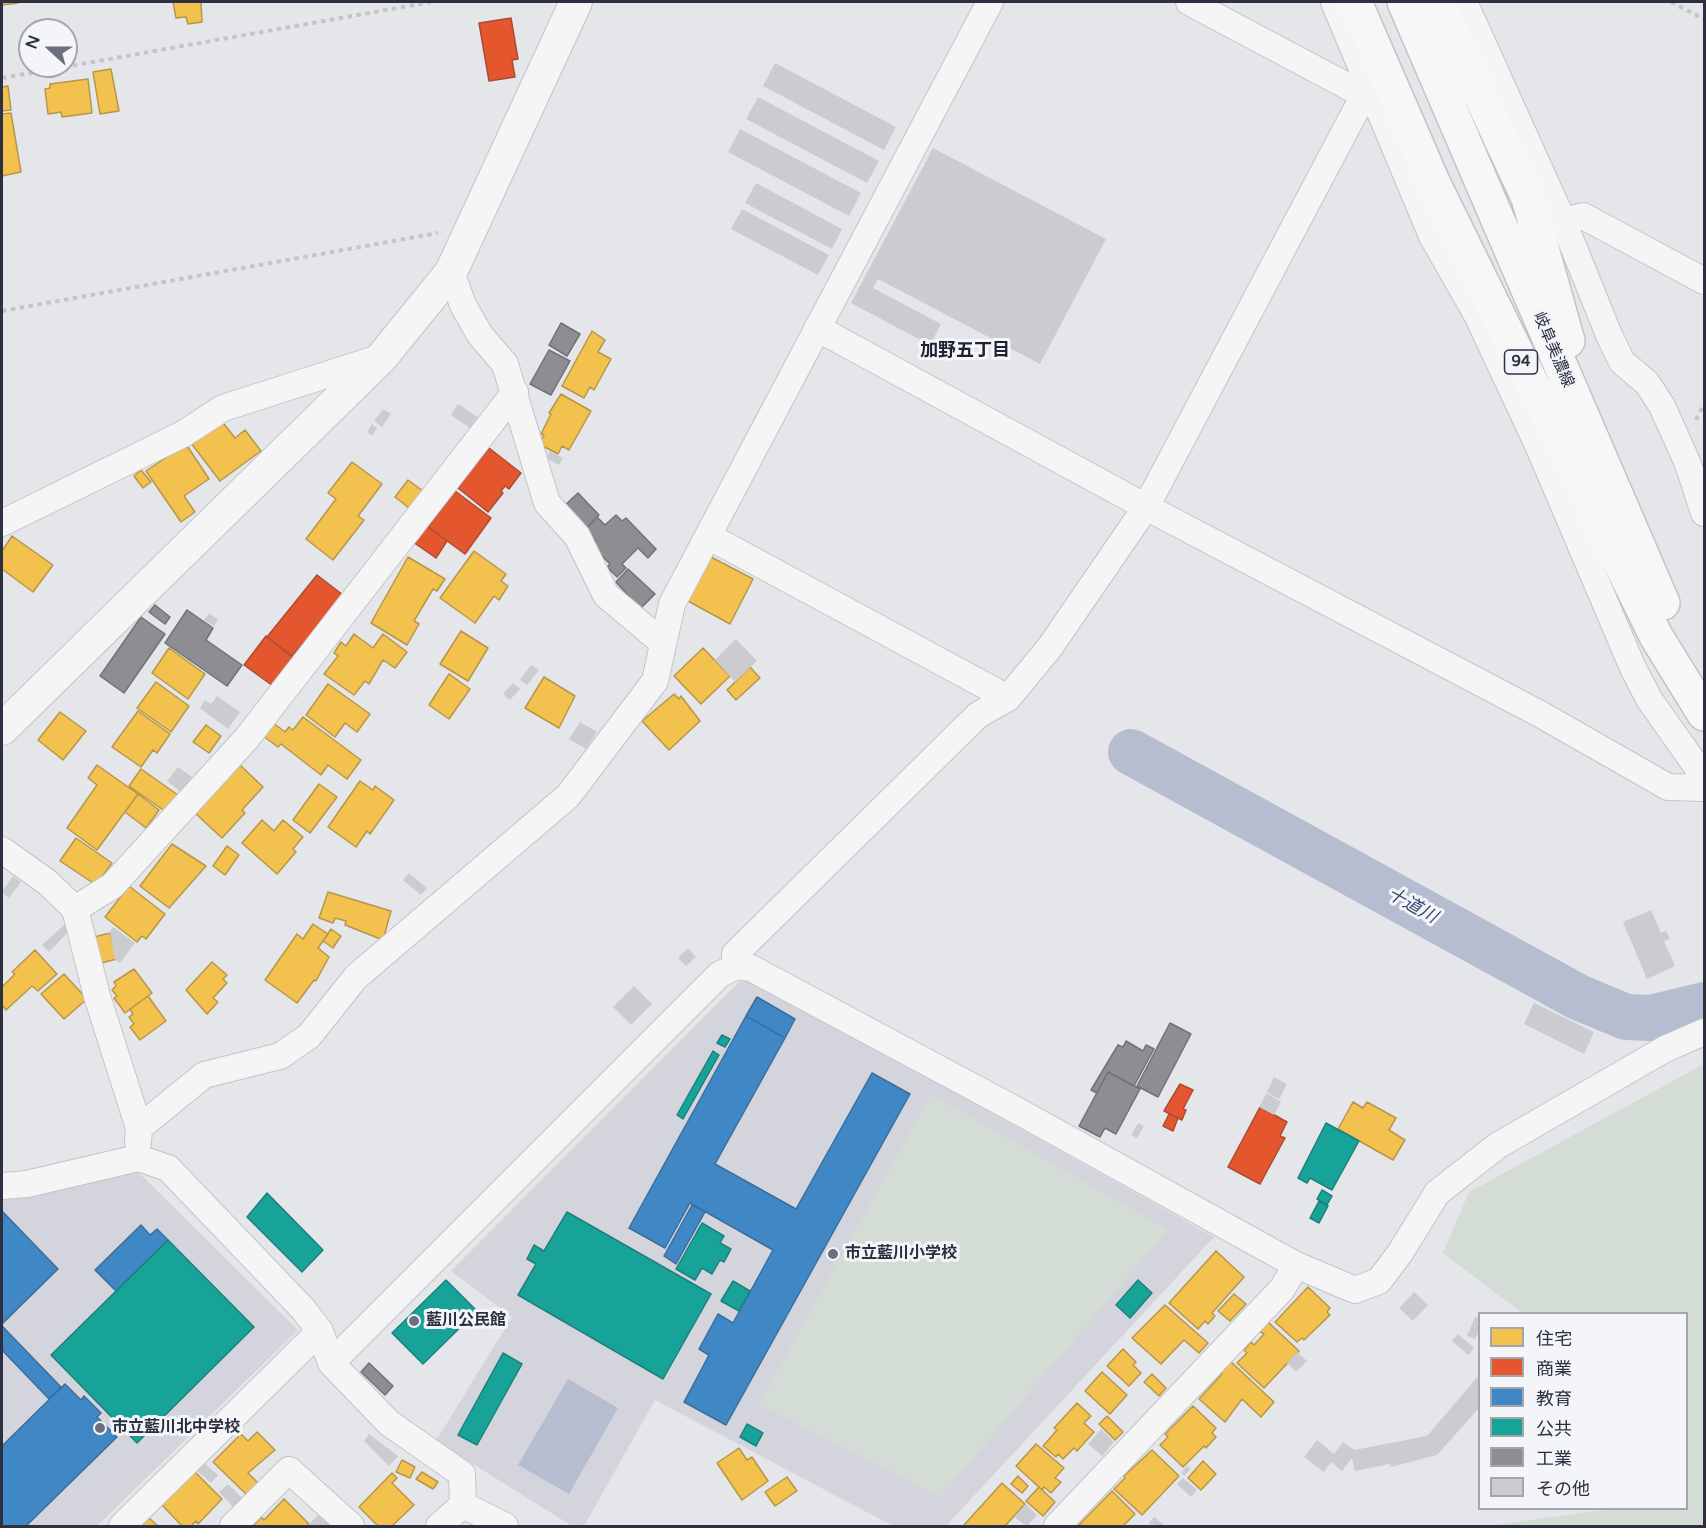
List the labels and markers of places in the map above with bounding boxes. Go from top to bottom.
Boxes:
place label: 市立藍川小学校 [845,1244,957,1264]
marker: 市立藍川小学校 [826,1247,840,1261]
place label: 藍川公民館 [426,1311,506,1331]
marker: 藍川公民館 [407,1314,421,1328]
place label: 市立藍川北中学校 [112,1418,240,1438]
marker: 市立藍川北中学校 [93,1421,107,1435]

